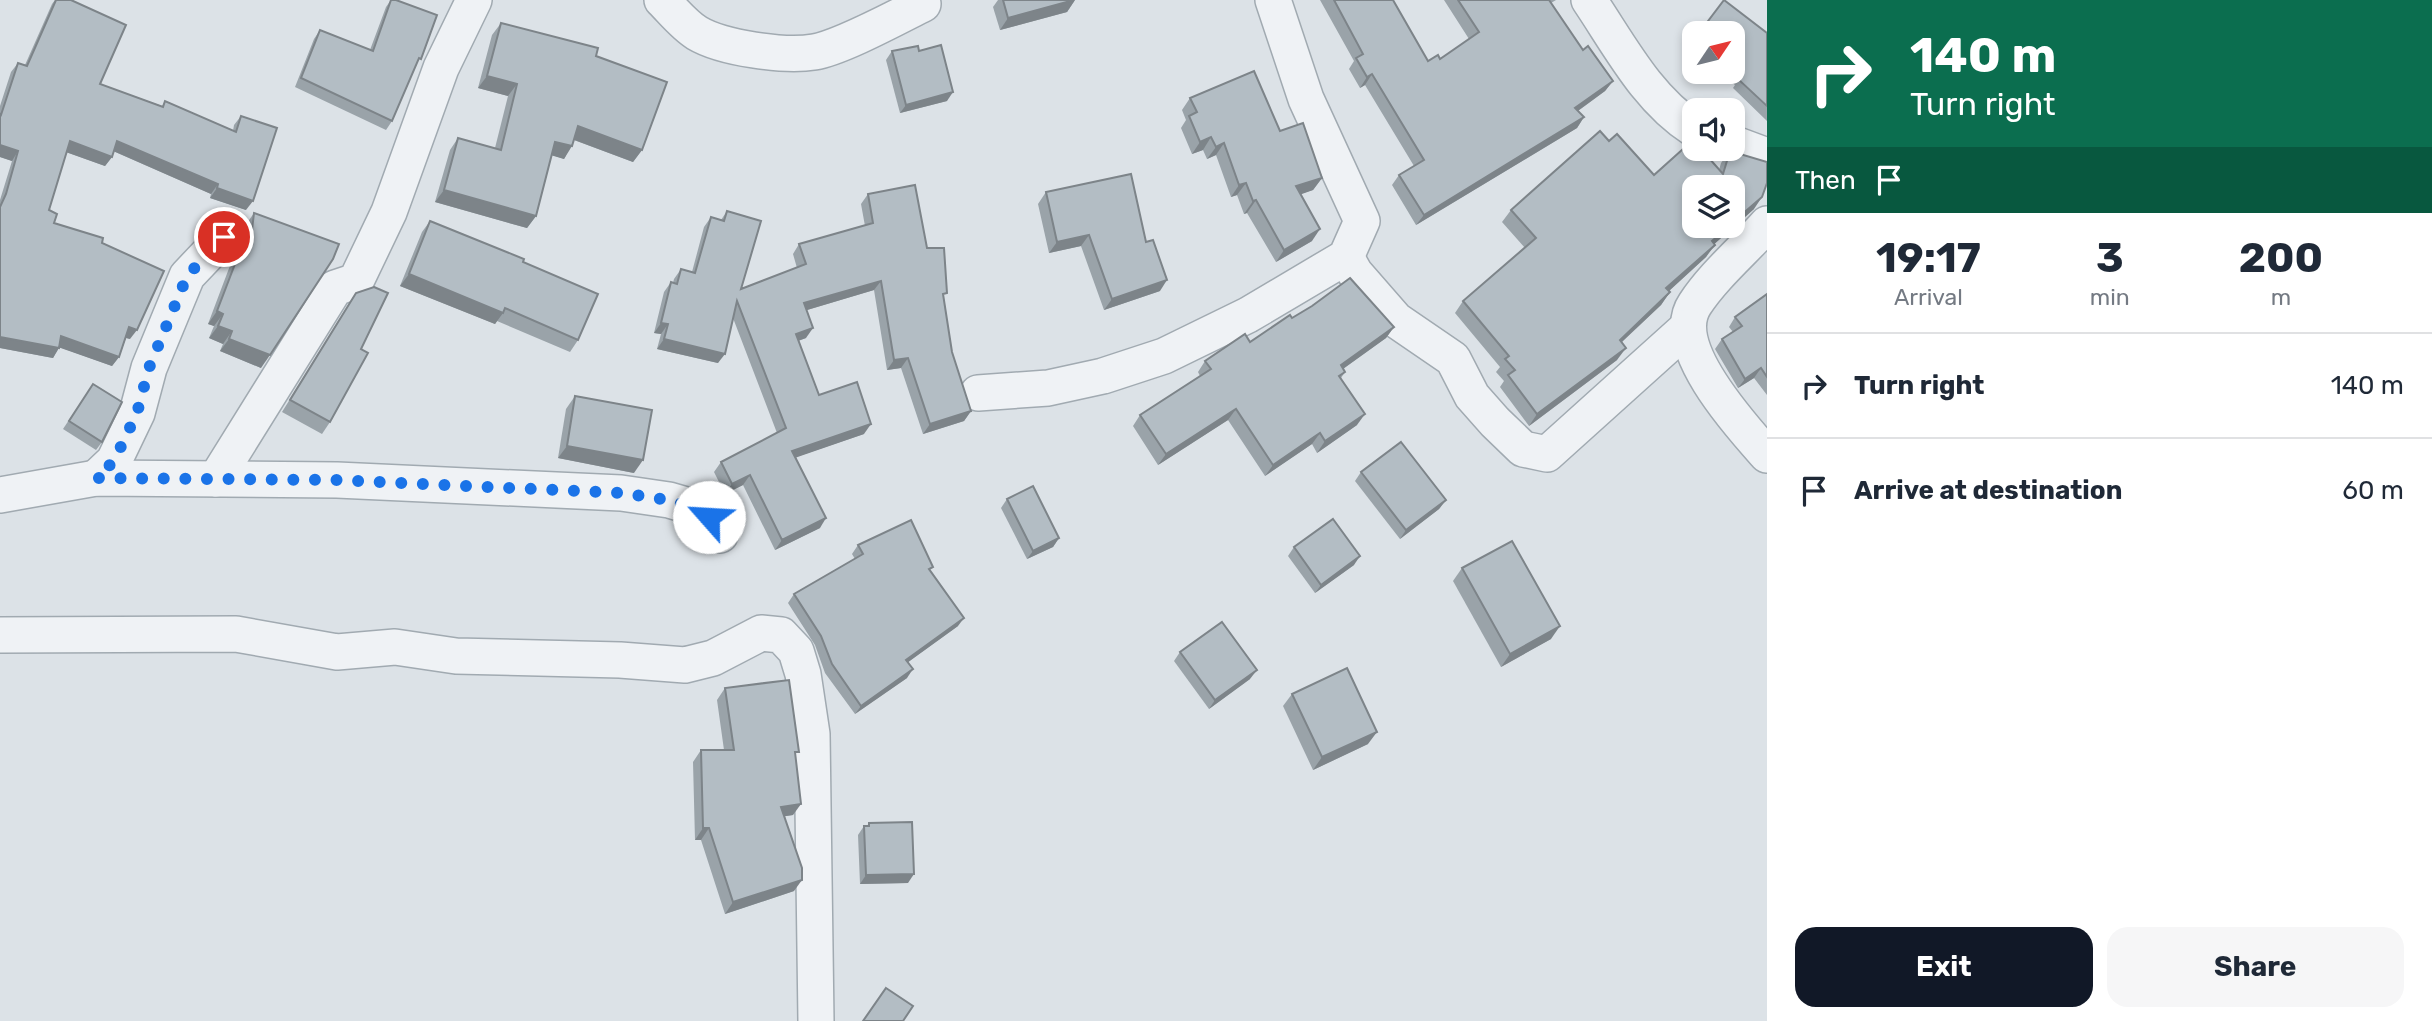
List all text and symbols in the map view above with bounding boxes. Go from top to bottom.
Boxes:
north arrow [1682,21,1745,84]
map controls [1682,21,1745,238]
text: 140 m [1910,26,2056,84]
icon: right [1795,28,1886,119]
text: Turn right [1910,85,2055,123]
button: sound [1682,98,1745,161]
icon: arrive [1870,161,1908,199]
text: Then [1795,165,1856,196]
button: layers [1682,175,1745,238]
pin [194,207,254,267]
icon: arrive [205,218,243,256]
text: 19:17 [1876,233,1981,283]
text: 3 [2096,233,2124,283]
text: 200 [2239,233,2323,283]
text: Arrival [1894,283,1963,311]
text: min [2090,283,2130,311]
text: m [2271,283,2291,311]
icon: right [1795,367,1833,405]
text: Turn right [1854,370,1984,401]
text: 140 m [2331,370,2404,401]
icon: arrive [1795,472,1833,510]
text: Arrive at destination [1854,475,2122,506]
text: 60 m [2342,475,2404,506]
position arrow [672,480,746,554]
button: Exit [1795,927,2093,1007]
button: Share [2107,927,2404,1007]

